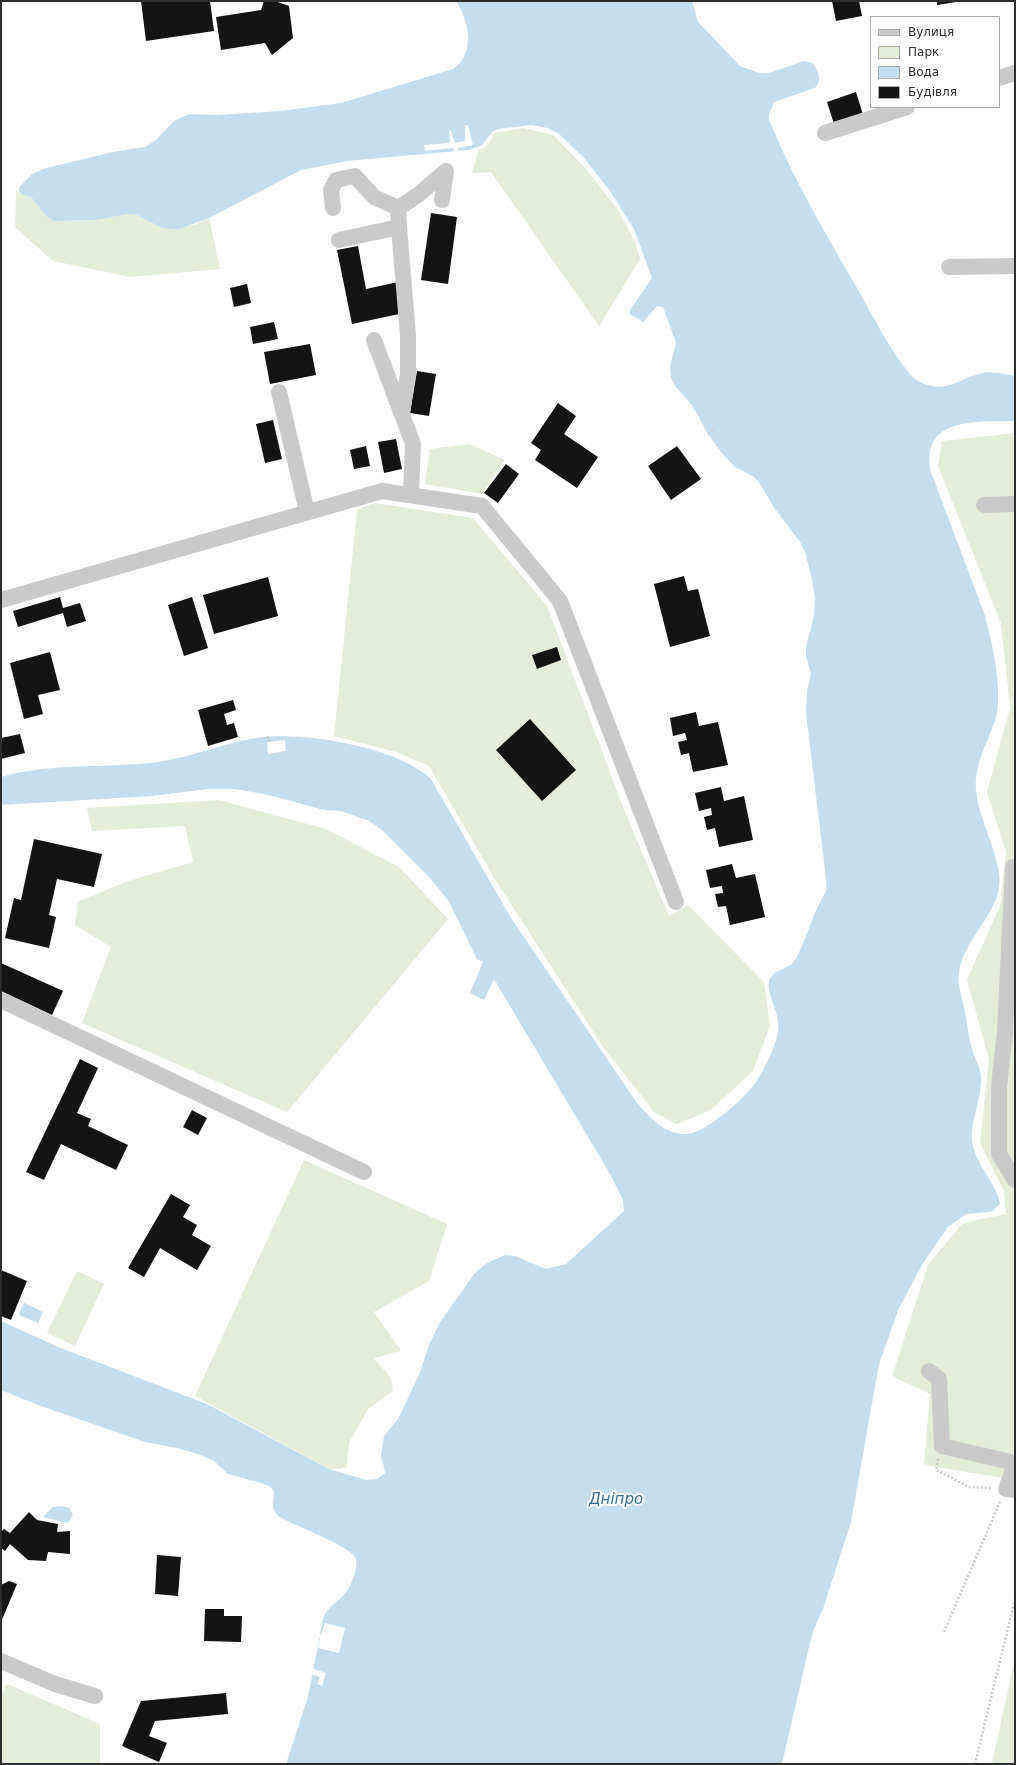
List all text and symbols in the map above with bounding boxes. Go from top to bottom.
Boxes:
legend [870,16,1000,108]
text: Вулиця [908,25,954,39]
text: Парк [908,45,939,59]
text: Вода [908,65,939,79]
text: Будівля [908,85,957,99]
water label: Дніпро [589,1491,643,1509]

